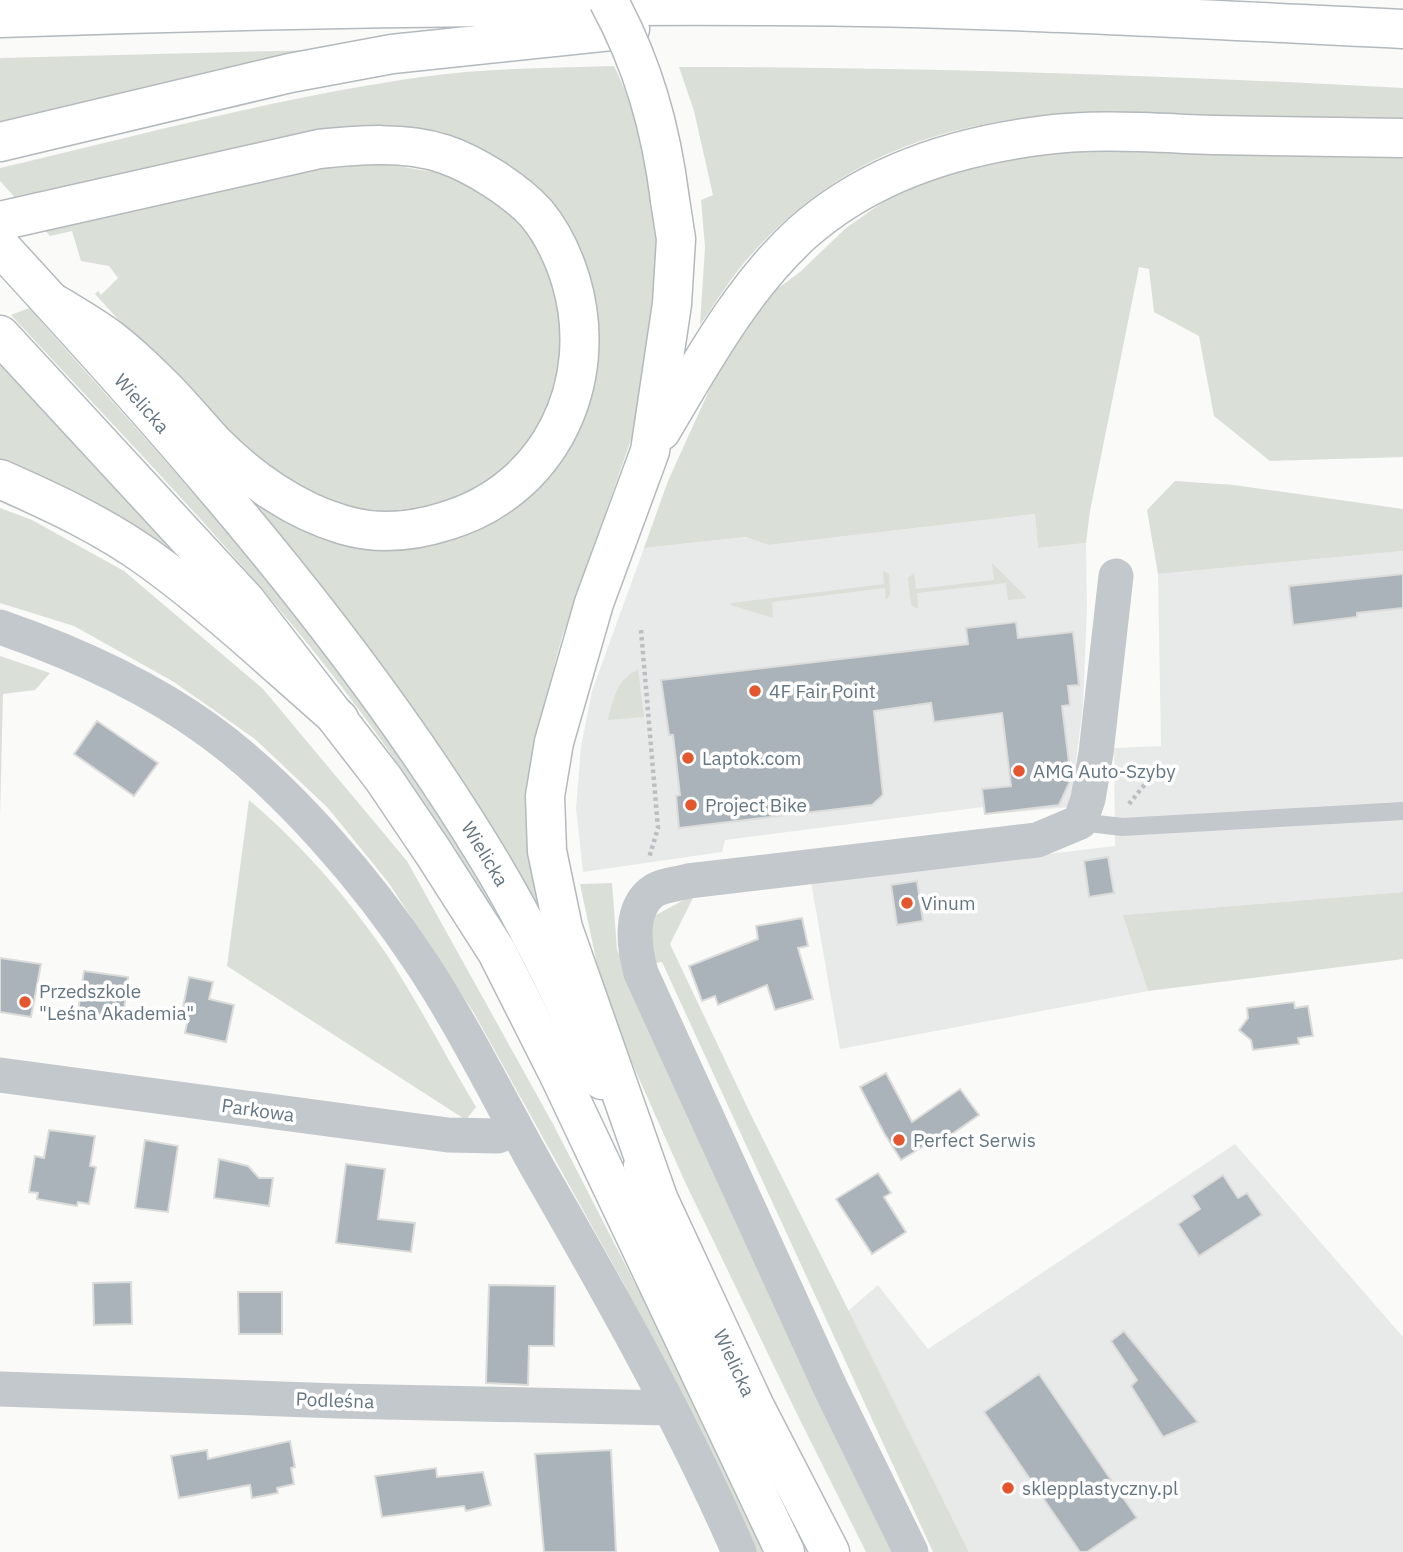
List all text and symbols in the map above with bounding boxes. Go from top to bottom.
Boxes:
street label: Wielicka [109,368,175,438]
place label: 4F Fair Point [769,679,876,703]
marker: 4F Fair Point [747,683,763,699]
place label: Laptok.com [702,746,801,770]
marker: Laptok.com [680,750,696,766]
place label: AMG Auto-Szyby [1033,759,1176,783]
marker: AMG Auto-Szyby [1011,763,1027,779]
place label: Project Bike [705,793,807,817]
marker: Project Bike [683,797,699,813]
street label: Wielicka [456,817,514,891]
place label: Vinum [921,891,976,915]
marker: Vinum [899,895,915,911]
place label: Przedszkole "Leśna Akademia" [39,979,194,1025]
marker: Przedszkole "Leśna Akademia" [17,994,33,1010]
street label: Parkowa [220,1093,296,1127]
place label: Perfect Serwis [913,1128,1036,1152]
marker: Perfect Serwis [891,1132,907,1148]
street label: Wielicka [708,1325,760,1400]
street label: Podleśna [295,1387,375,1413]
place label: sklepplastyczny.pl [1022,1476,1178,1500]
marker: sklepplastyczny.pl [1000,1480,1016,1496]

